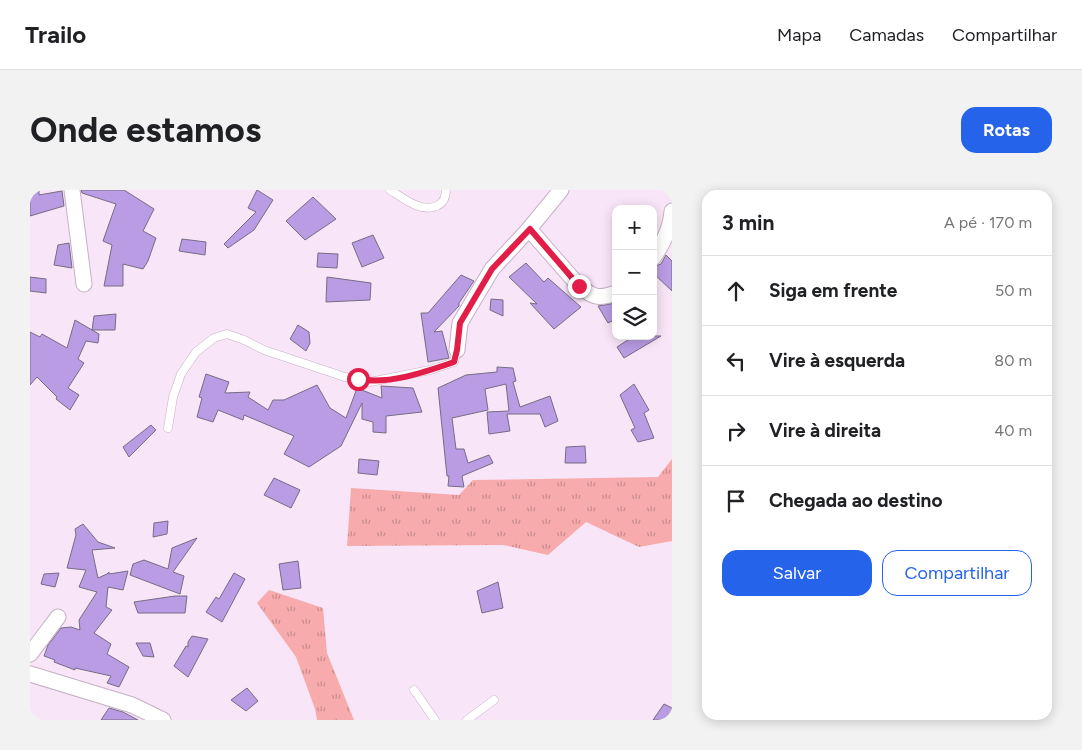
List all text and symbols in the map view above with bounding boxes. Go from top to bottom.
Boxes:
text: Trailo [25,20,86,49]
text: Mapa [777,24,821,46]
text: Camadas [849,24,924,46]
text: Compartilhar [952,24,1057,46]
button: Rotas [961,107,1052,153]
text: Onde estamos [30,109,261,151]
map controls [612,205,657,340]
button: + [612,205,657,250]
text: 3 min [722,210,774,235]
text: A pé · 170 m [944,213,1032,232]
button: − [612,250,657,295]
route end [568,275,591,298]
icon: ahead [722,277,750,305]
text: Siga em frente [769,279,897,302]
text: 50 m [995,281,1032,300]
button: layers [612,295,657,340]
icon: left [722,347,750,375]
text: Vire à esquerda [769,349,905,372]
text: 80 m [994,351,1032,370]
route start [347,368,370,391]
icon: right [722,417,750,445]
text: Vire à direita [769,419,881,442]
text: 40 m [994,421,1032,440]
icon: arrive [722,487,750,515]
text: Chegada ao destino [769,489,942,512]
button: Salvar [722,550,872,596]
button: Compartilhar [882,550,1032,596]

